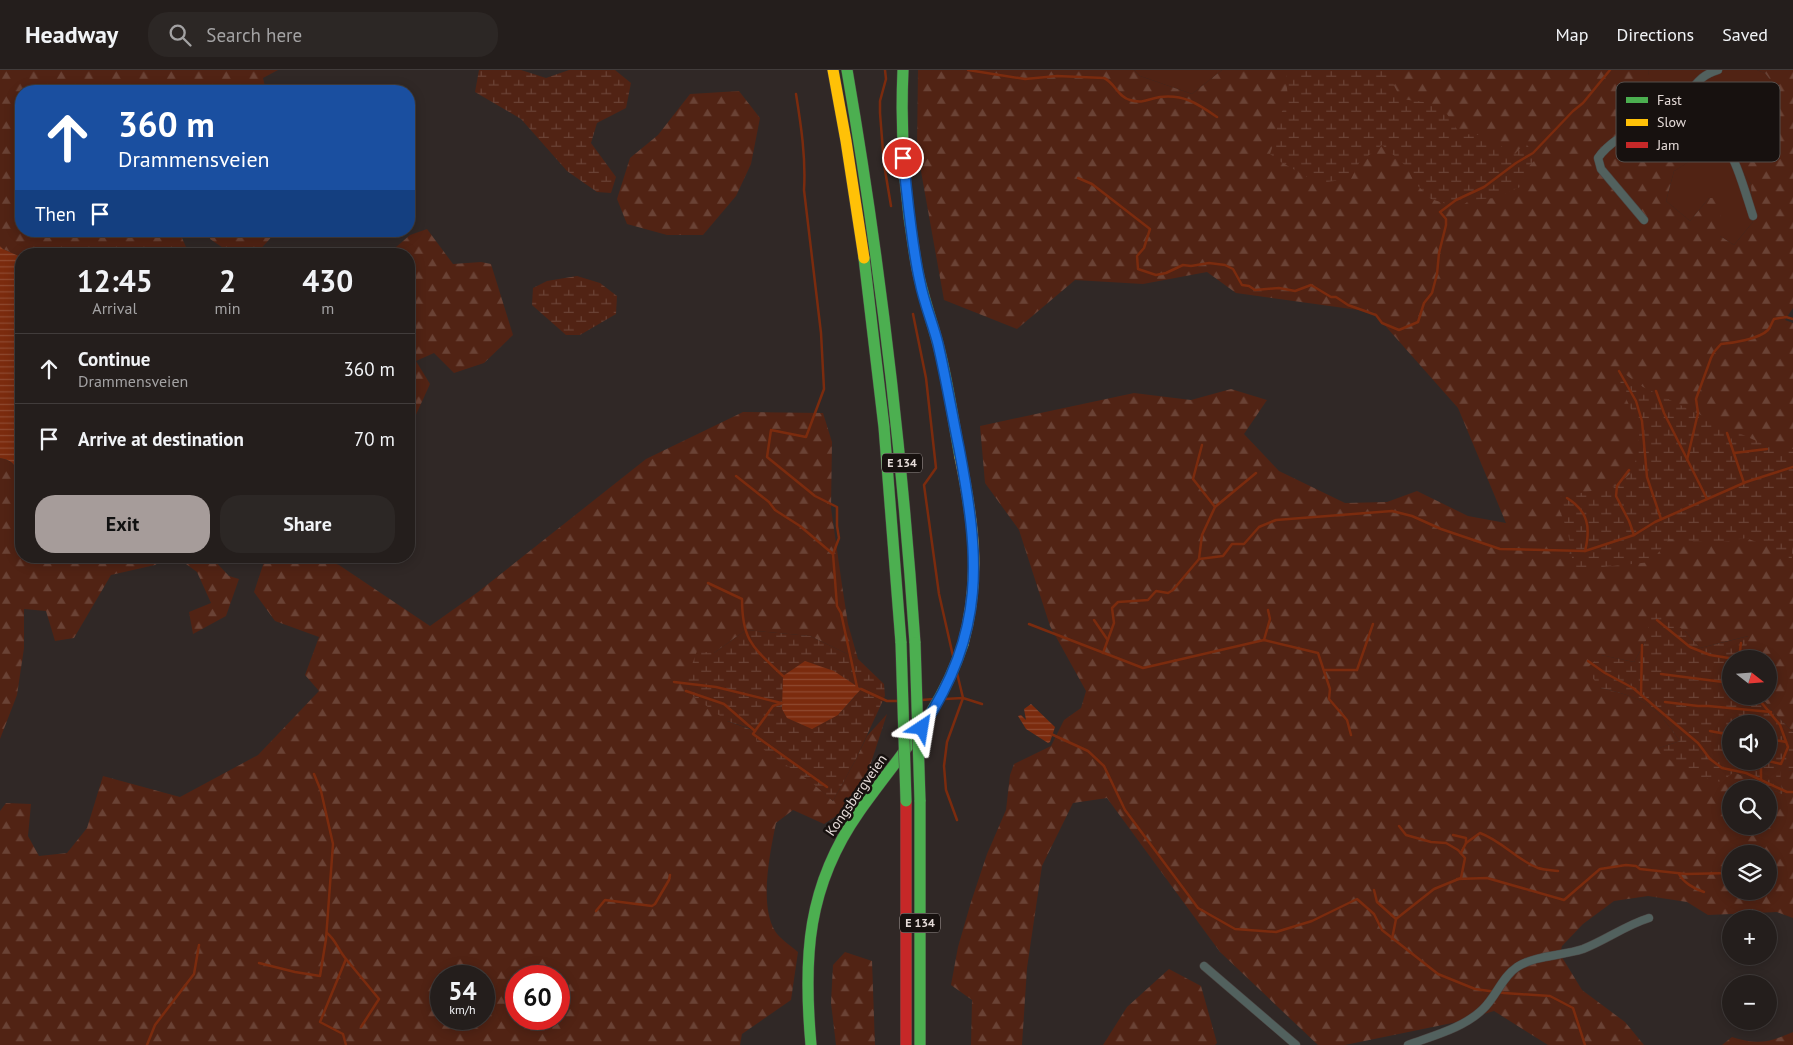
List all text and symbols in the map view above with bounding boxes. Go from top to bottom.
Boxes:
search box [148,12,498,57]
text: Headway [25,19,118,50]
icon: search [166,21,194,49]
text: Search here [206,23,302,47]
text: Map [1556,23,1588,46]
text: Directions [1616,23,1694,46]
text: Saved [1722,23,1768,46]
legend [1616,82,1780,162]
text: Fast [1657,91,1682,109]
text: 360 m [118,101,215,147]
icon: ahead [35,105,100,170]
text: Slow [1657,113,1687,131]
text: Jam [1656,136,1679,154]
pin [882,137,924,179]
icon: arrive [889,144,917,172]
text: Drammensveien [118,145,270,173]
icon: arrive [86,200,114,228]
text: Then [35,202,76,226]
text: 12:45 [77,261,153,300]
text: 2 [219,261,236,300]
text: 430 [302,261,353,300]
text: Arrival [92,298,137,318]
text: min [215,298,241,318]
text: m [321,298,334,318]
text: Continue [78,347,150,371]
icon: ahead [35,355,63,383]
text: 360 m [343,357,395,381]
text: Drammensveien [78,371,188,391]
icon: arrive [35,425,63,453]
text: Arrive at destination [78,427,244,451]
text: 70 m [354,427,395,451]
road number: E 134 [882,453,922,472]
button: Exit [35,495,210,553]
button: Share [220,495,395,553]
north arrow [1722,650,1778,705]
map controls [1722,650,1777,1030]
position arrow [895,701,947,753]
button: sound [1722,715,1777,770]
street label: Kongsbergveien [821,751,891,839]
button: search [1722,780,1777,835]
button: layers [1722,845,1777,900]
button: + [1722,910,1777,965]
road number: E 134 [900,914,940,932]
speed limit sign: 60 [505,965,570,1030]
text: 54 [448,975,477,1007]
button: − [1722,975,1777,1030]
text: km/h [449,1002,476,1017]

